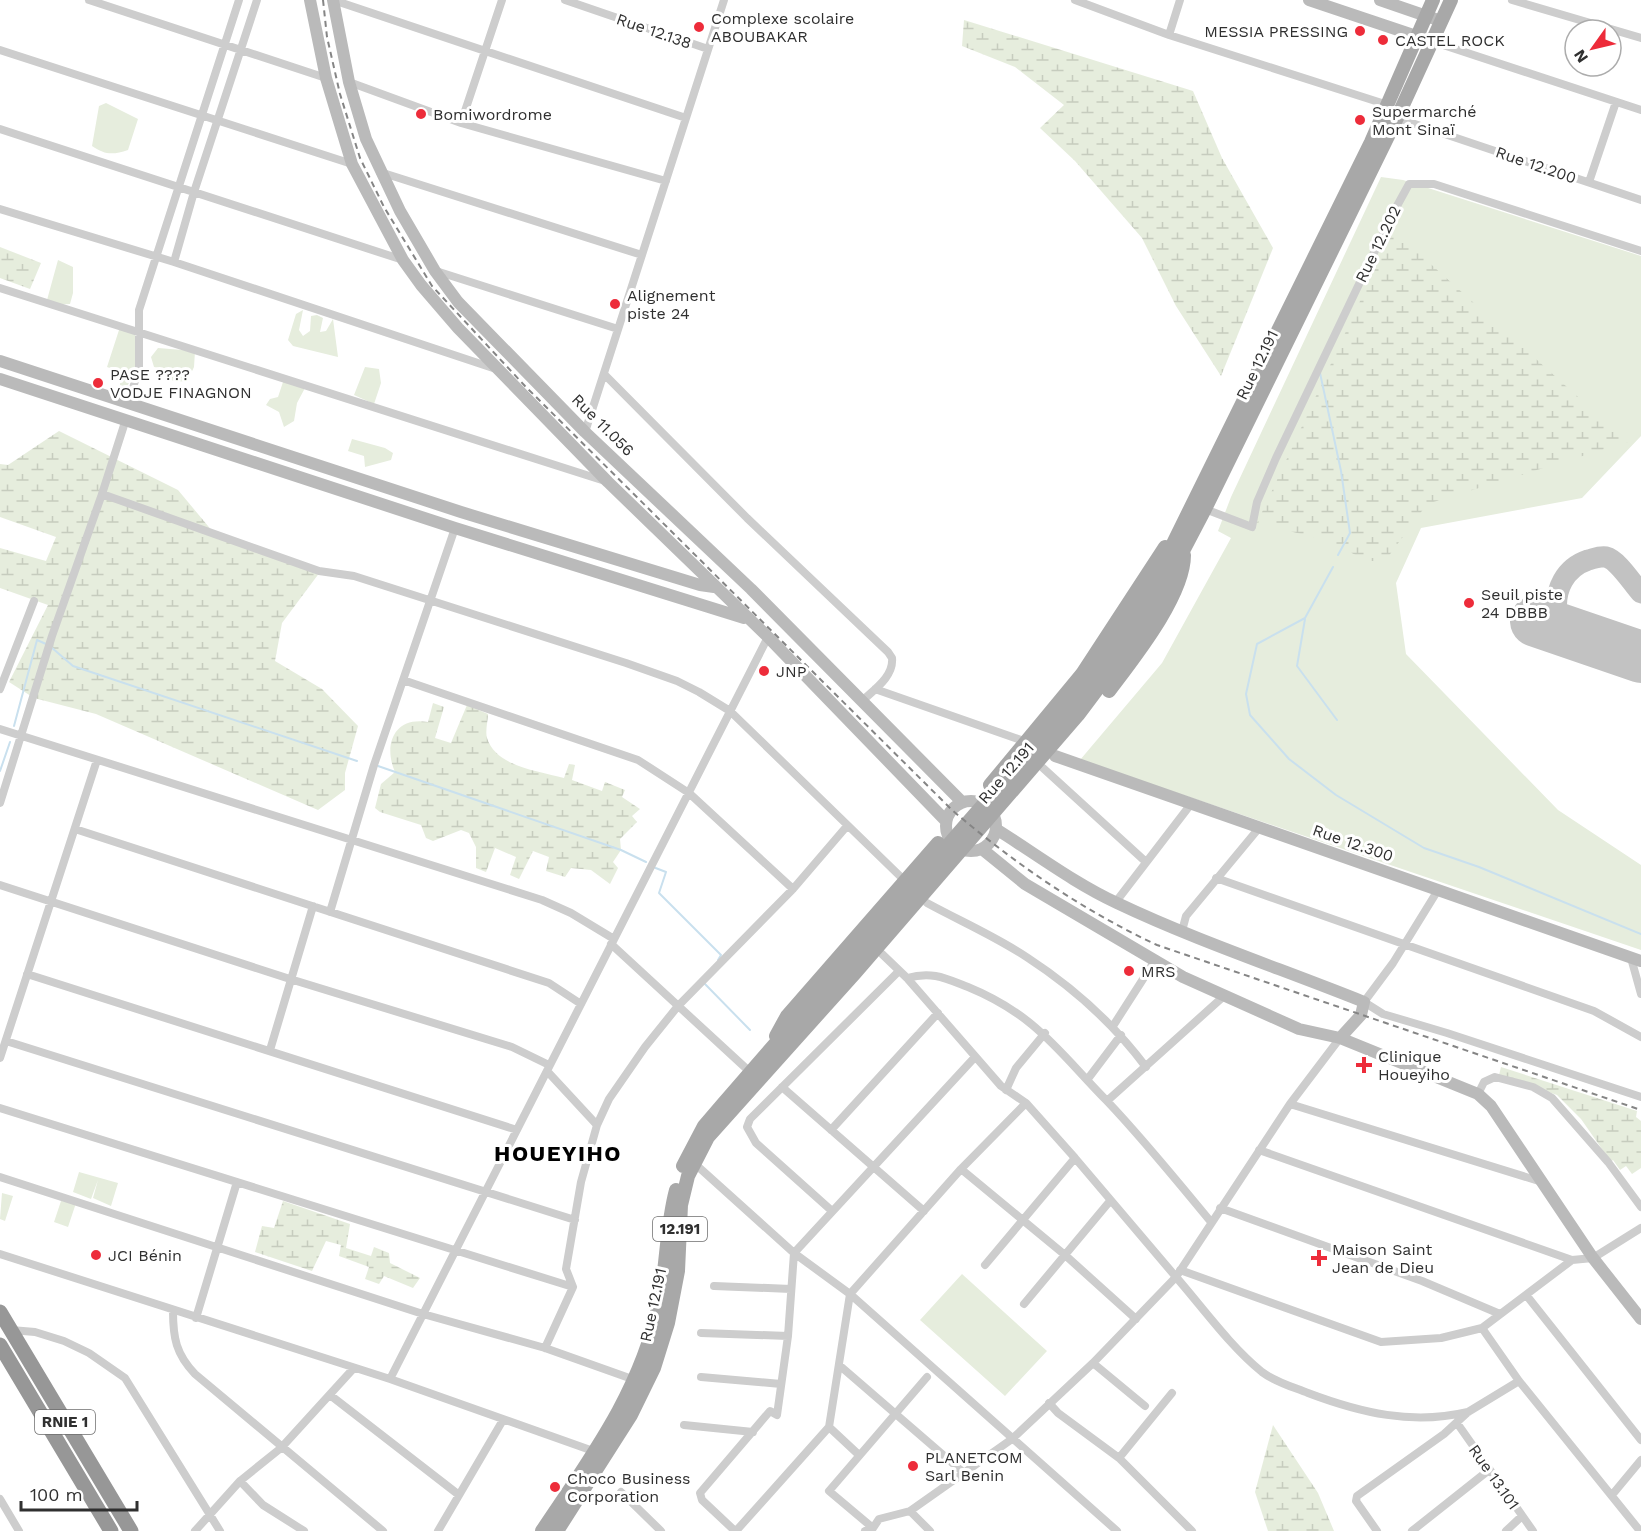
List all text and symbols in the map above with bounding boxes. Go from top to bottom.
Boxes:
street label: Rue 12.138 [614,9,694,53]
place label: Complexe scolaire ABOUBAKAR [711,9,854,46]
north arrow [1563,18,1623,78]
marker: Complexe scolaire ABOUBAKAR [692,20,706,34]
place label: MESSIA PRESSING [1204,22,1348,41]
marker: MESSIA PRESSING [1353,24,1367,38]
place label: CASTEL ROCK [1395,31,1505,50]
marker: CASTEL ROCK [1376,33,1390,47]
text: N [1570,46,1592,66]
place label: Supermarché Mont Sinaï [1372,102,1477,139]
place label: Bomiwordrome [433,105,552,124]
marker: Bomiwordrome [414,107,428,121]
marker: Supermarché Mont Sinaï [1353,113,1367,127]
street label: Rue 12.200 [1493,142,1579,188]
street label: Rue 12.202 [1351,202,1405,286]
place label: Alignement piste 24 [627,286,716,323]
marker: Alignement piste 24 [608,297,622,311]
street label: Rue 12.191 [1232,327,1282,403]
place label: PASE ???? VODJE FINAGNON [110,365,252,402]
marker: PASE ???? VODJE FINAGNON [91,376,105,390]
street label: Rue 11.056 [568,390,638,460]
place label: Seuil piste 24 DBBB [1481,585,1563,622]
marker: Seuil piste 24 DBBB [1462,596,1476,610]
place label: JNP [776,662,807,681]
marker: JNP [757,664,771,678]
street label: Rue 12.191 [974,738,1038,808]
street label: Rue 12.300 [1310,820,1396,866]
place label: MRS [1141,962,1176,981]
marker: MRS [1122,964,1136,978]
place label: Clinique Houeyiho [1378,1047,1450,1084]
marker: Clinique Houeyiho [1355,1056,1373,1074]
district label: HOUEYIHO [494,1141,622,1166]
road number: 12.191 [653,1217,707,1241]
place label: Maison Saint Jean de Dieu [1332,1240,1434,1277]
place label: JCI Bénin [108,1246,182,1265]
marker: JCI Bénin [89,1248,103,1262]
marker: Maison Saint Jean de Dieu [1310,1249,1328,1267]
street label: Rue 12.191 [636,1266,670,1344]
road number: RNIE 1 [35,1410,95,1434]
street label: Rue 13.101 [1465,1441,1523,1513]
place label: PLANETCOM Sarl Benin [925,1448,1023,1485]
marker: PLANETCOM Sarl Benin [906,1459,920,1473]
place label: Choco Business Corporation [567,1469,691,1506]
scale bar [21,1474,136,1512]
marker: Choco Business Corporation [548,1480,562,1494]
text: 100 m [30,1484,83,1505]

